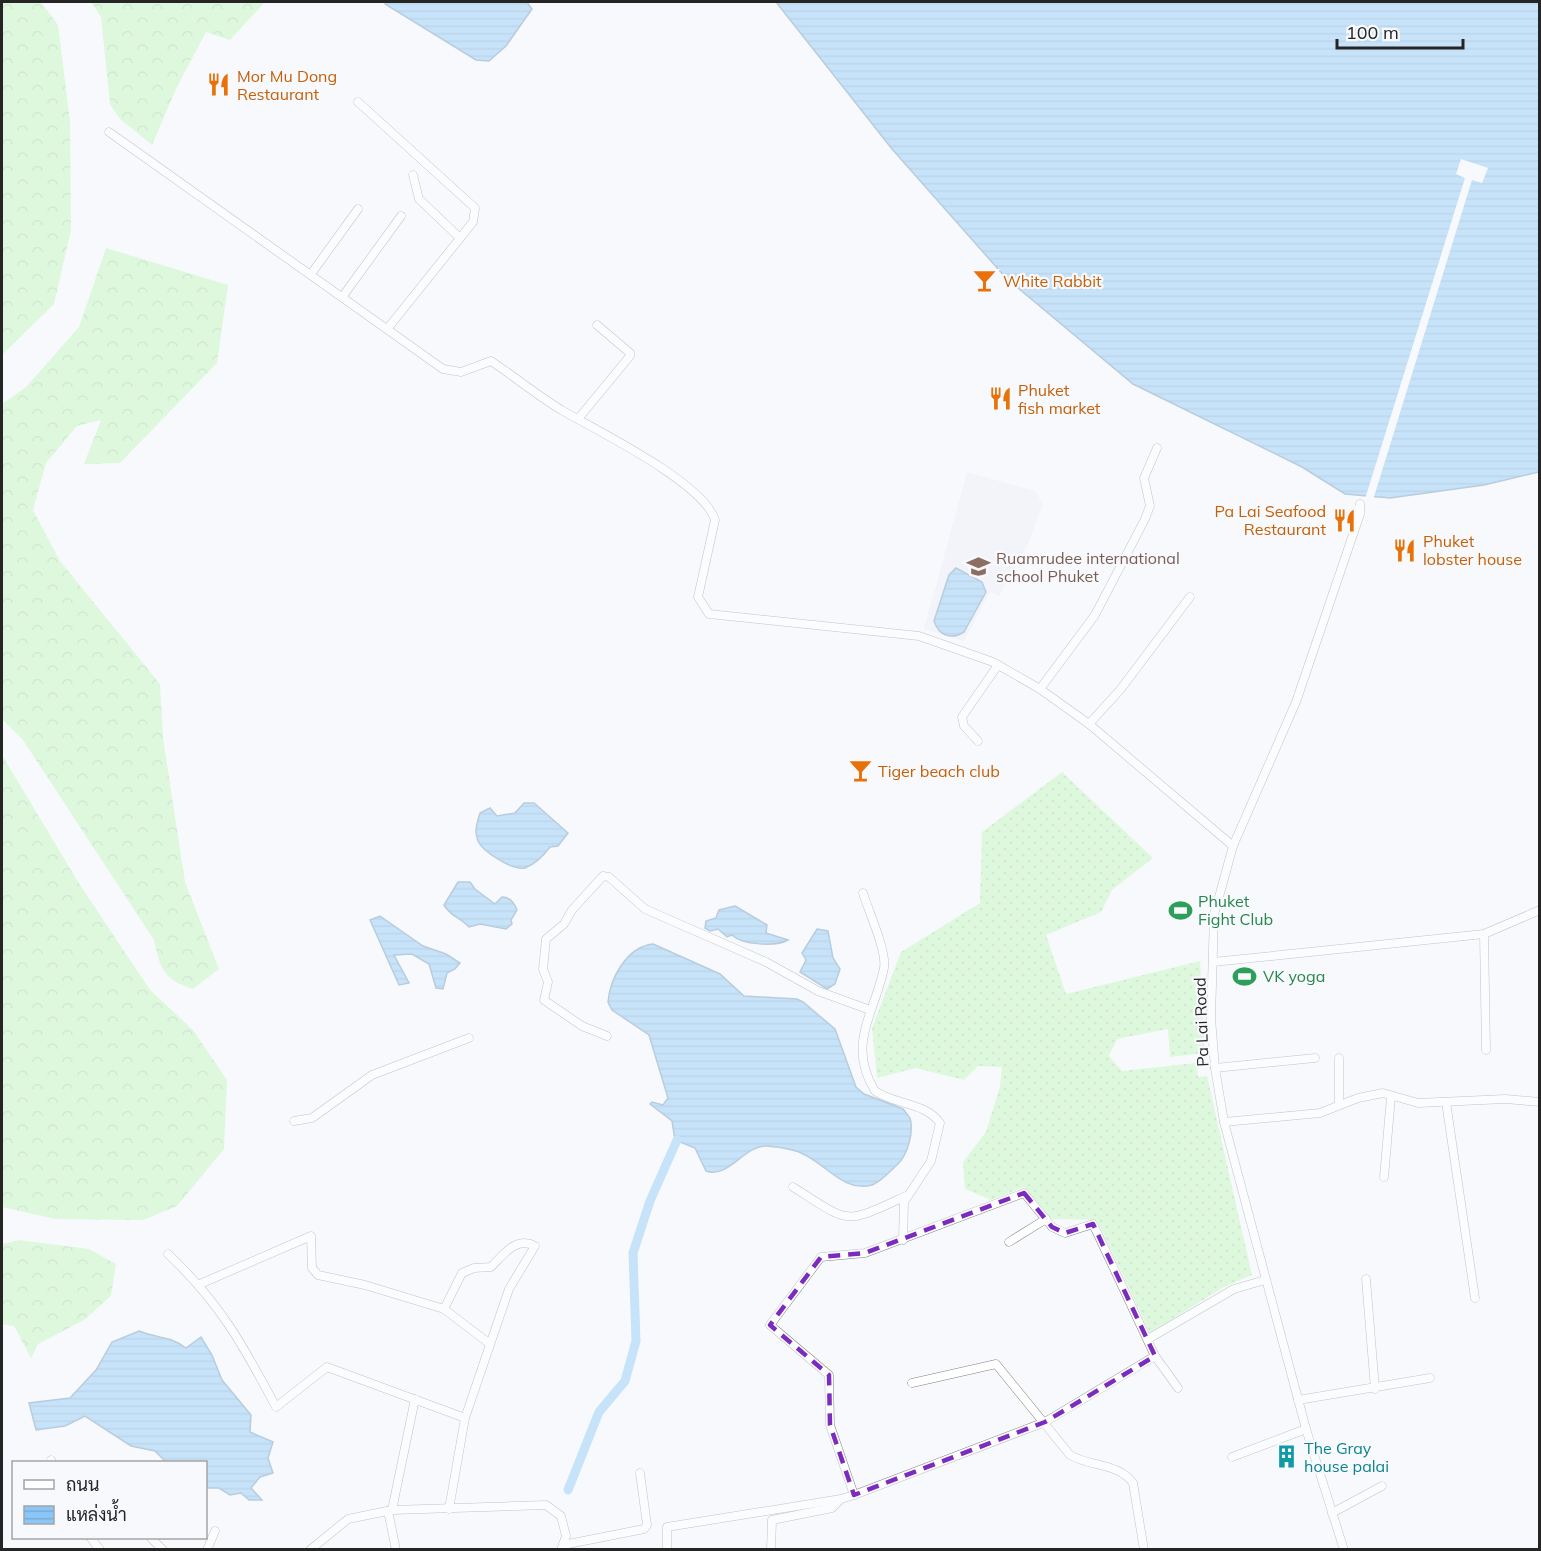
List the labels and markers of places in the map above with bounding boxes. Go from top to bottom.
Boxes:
place label: Mor Mu Dong Restaurant [237,66,337,104]
restaurant icon: Mor Mu Dong Restaurant [206,72,232,98]
bar icon: White Rabbit [972,268,998,294]
place label: White Rabbit [1003,271,1102,291]
place label: Phuket fish market [1018,380,1101,418]
restaurant icon: Phuket fish market [987,386,1013,412]
place label: Pa Lai Seafood Restaurant [1215,501,1326,539]
restaurant icon: Pa Lai Seafood Restaurant [1331,507,1357,533]
place label: Phuket lobster house [1423,531,1522,569]
restaurant icon: Phuket lobster house [1392,537,1418,563]
place label: Ruamrudee international school Phuket [996,548,1180,586]
school or university icon: Ruamrudee international school Phuket [965,554,991,580]
bar icon: Tiger beach club [847,758,873,784]
place label: Tiger beach club [878,761,1000,781]
place label: Phuket Fight Club [1198,891,1273,929]
sports icon: Phuket Fight Club [1167,897,1193,923]
sports icon: VK yoga [1232,963,1258,989]
place label: VK yoga [1263,966,1325,986]
place label: The Gray house palai [1304,1438,1389,1476]
building icon: The Gray house palai [1273,1444,1299,1470]

